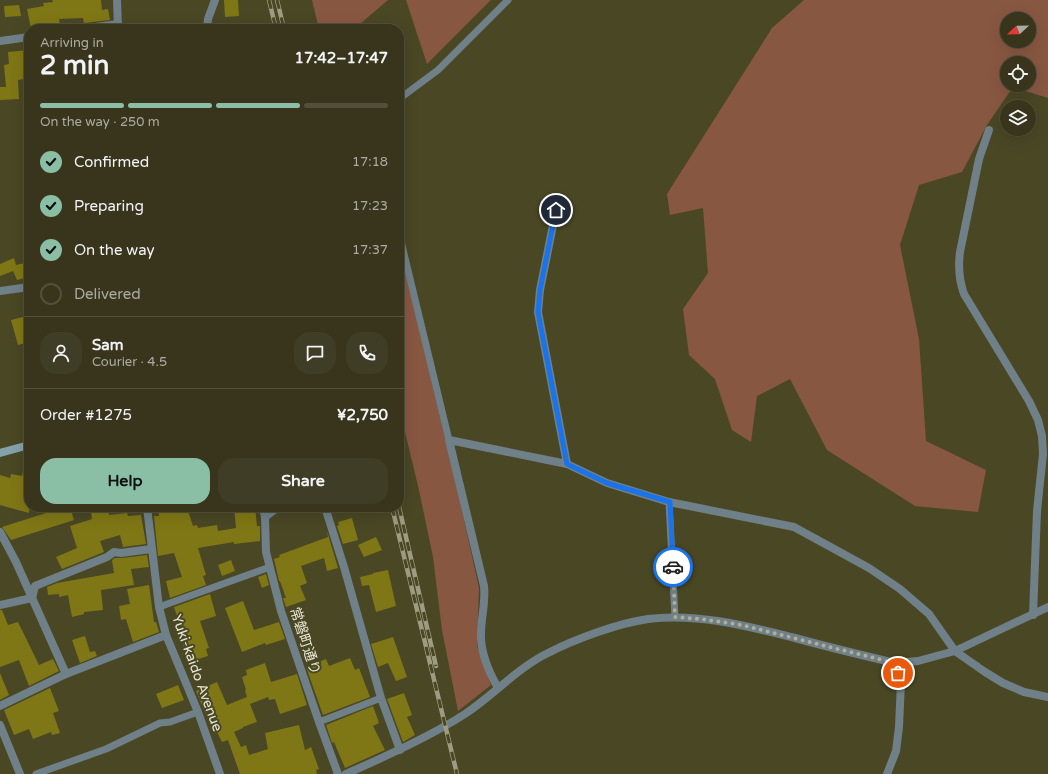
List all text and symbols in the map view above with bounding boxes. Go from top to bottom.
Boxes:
north arrow [1000,12,1036,48]
map controls [1000,12,1036,136]
text: Arriving in [40,35,104,51]
text: 17:42–17:47 [295,49,388,67]
text: 2 min [40,50,109,81]
button: locate [1000,56,1036,92]
button: layers [1000,100,1036,136]
text: On the way · 250 m [40,114,160,130]
icon: check [40,151,62,173]
text: Confirmed [74,153,149,171]
text: 17:18 [352,154,388,170]
pin [539,193,573,227]
icon: check [40,195,62,217]
text: Preparing [74,197,144,215]
text: 17:23 [352,198,388,214]
icon: home [545,199,567,221]
icon: check [40,239,62,261]
text: On the way [74,241,154,259]
text: 17:37 [352,242,388,258]
text: Delivered [74,285,141,303]
button: person [40,332,82,374]
button: chat [294,332,336,374]
button: phone [346,332,388,374]
text: Sam [92,336,123,354]
text: Courier · 4.5 [92,354,167,370]
text: Order #1275 [40,406,132,424]
text: ¥2,750 [337,406,388,424]
button: Help [40,458,210,504]
button: Share [218,458,388,504]
courier [653,547,693,587]
icon: car [662,556,684,578]
street label: 常磐町通り [286,605,324,677]
street label: Yuki-kaido Avenue [168,612,226,734]
pin [881,656,915,690]
icon: bag [887,662,909,684]

